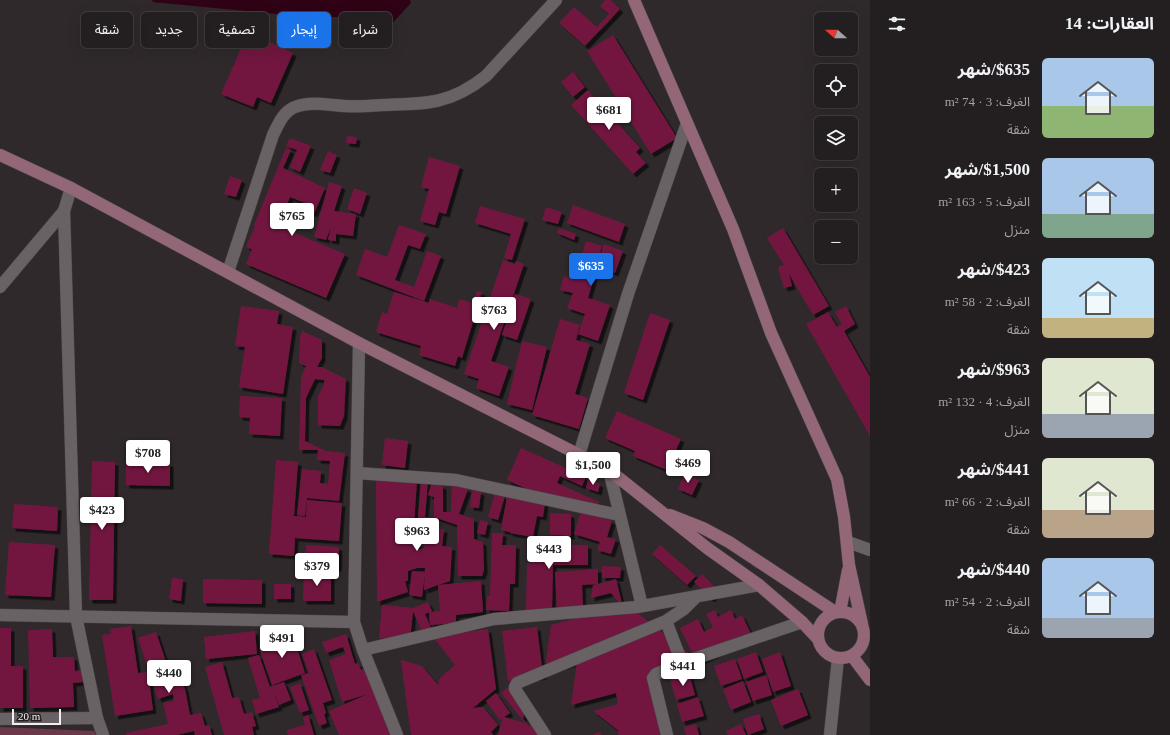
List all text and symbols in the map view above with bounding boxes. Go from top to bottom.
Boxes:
chip: شقة [81,12,133,48]
chip: جديد [141,12,197,48]
chip: تصفية [205,12,269,48]
chip: إيجار [277,12,331,48]
chip: شراء [339,12,392,48]
north arrow [814,12,858,56]
map controls [814,12,858,264]
icon: filters [886,13,908,35]
text: العقارات: 14 [1065,14,1154,33]
text: $635/شهر [958,60,1030,79]
button: locate [814,64,858,108]
icon: home [1074,74,1122,122]
text: الغرف: 3 · 74 m² [945,94,1030,109]
pin: $681 [585,97,633,131]
text: $681 [596,102,622,117]
button: layers [814,116,858,160]
text: شقة [1007,122,1030,137]
text: $1,500/شهر [945,160,1030,179]
button: + [814,168,858,212]
icon: home [1074,174,1122,222]
text: الغرف: 5 · 163 m² [938,194,1030,209]
pin: $765 [268,203,316,237]
text: $765 [279,208,305,223]
button: − [814,220,858,264]
text: منزل [1005,222,1030,237]
pin: $635 [567,253,615,287]
text: $635 [578,258,604,273]
text: $423/شهر [958,260,1030,279]
icon: home [1074,274,1122,322]
text: الغرف: 2 · 58 m² [945,294,1030,309]
pin: $763 [470,297,518,331]
text: $763 [481,302,507,317]
text: شقة [1007,322,1030,337]
text: $963/شهر [958,360,1030,379]
icon: home [1074,374,1122,422]
text: الغرف: 4 · 132 m² [938,394,1030,409]
text: منزل [1005,422,1030,437]
pin: $708 [124,440,172,474]
text: $708 [135,445,161,460]
pin: $469 [664,450,712,484]
pin: $1,500 [560,452,626,486]
text: $469 [675,455,701,470]
text: $1,500 [575,457,611,472]
text: $441/شهر [958,460,1030,479]
icon: home [1074,474,1122,522]
text: الغرف: 2 · 66 m² [945,494,1030,509]
pin: $423 [78,497,126,531]
text: $423 [89,502,115,517]
pin: $963 [393,518,441,552]
text: شقة [1007,522,1030,537]
text: $963 [404,523,430,538]
pin: $443 [525,536,573,570]
text: $443 [536,541,562,556]
pin: $379 [293,553,341,587]
text: $379 [304,558,330,573]
text: $440/شهر [958,560,1030,579]
icon: home [1074,574,1122,622]
text: الغرف: 2 · 54 m² [945,594,1030,609]
text: شقة [1007,622,1030,637]
pin: $491 [258,625,306,659]
text: $491 [269,630,295,645]
pin: $441 [659,653,707,687]
text: $441 [670,658,696,673]
pin: $440 [145,660,193,694]
text: $440 [156,665,182,680]
scale bar [12,707,61,726]
text: 20 m [18,710,40,722]

